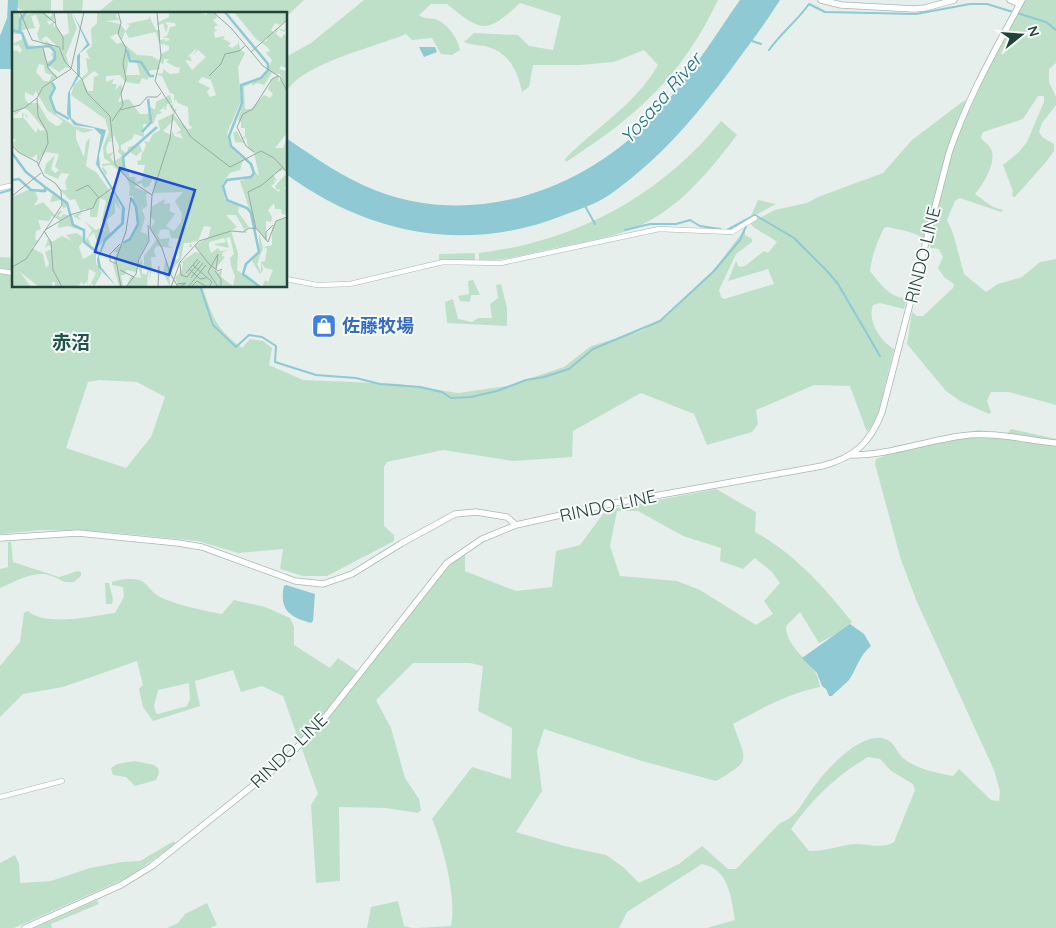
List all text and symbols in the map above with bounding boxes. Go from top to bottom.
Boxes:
north arrow [996,10,1046,60]
inset map [12,12,288,288]
text: N [1023,24,1044,39]
water label: Yosasa River [615,46,709,148]
street label: RINDO LINE [899,204,946,306]
shop icon: 佐藤牧場 [311,313,337,339]
place label: 佐藤牧場 [342,314,414,337]
district label: 赤沼 [52,330,90,354]
street label: RINDO LINE [557,484,659,527]
street label: RINDO LINE [245,708,332,793]

